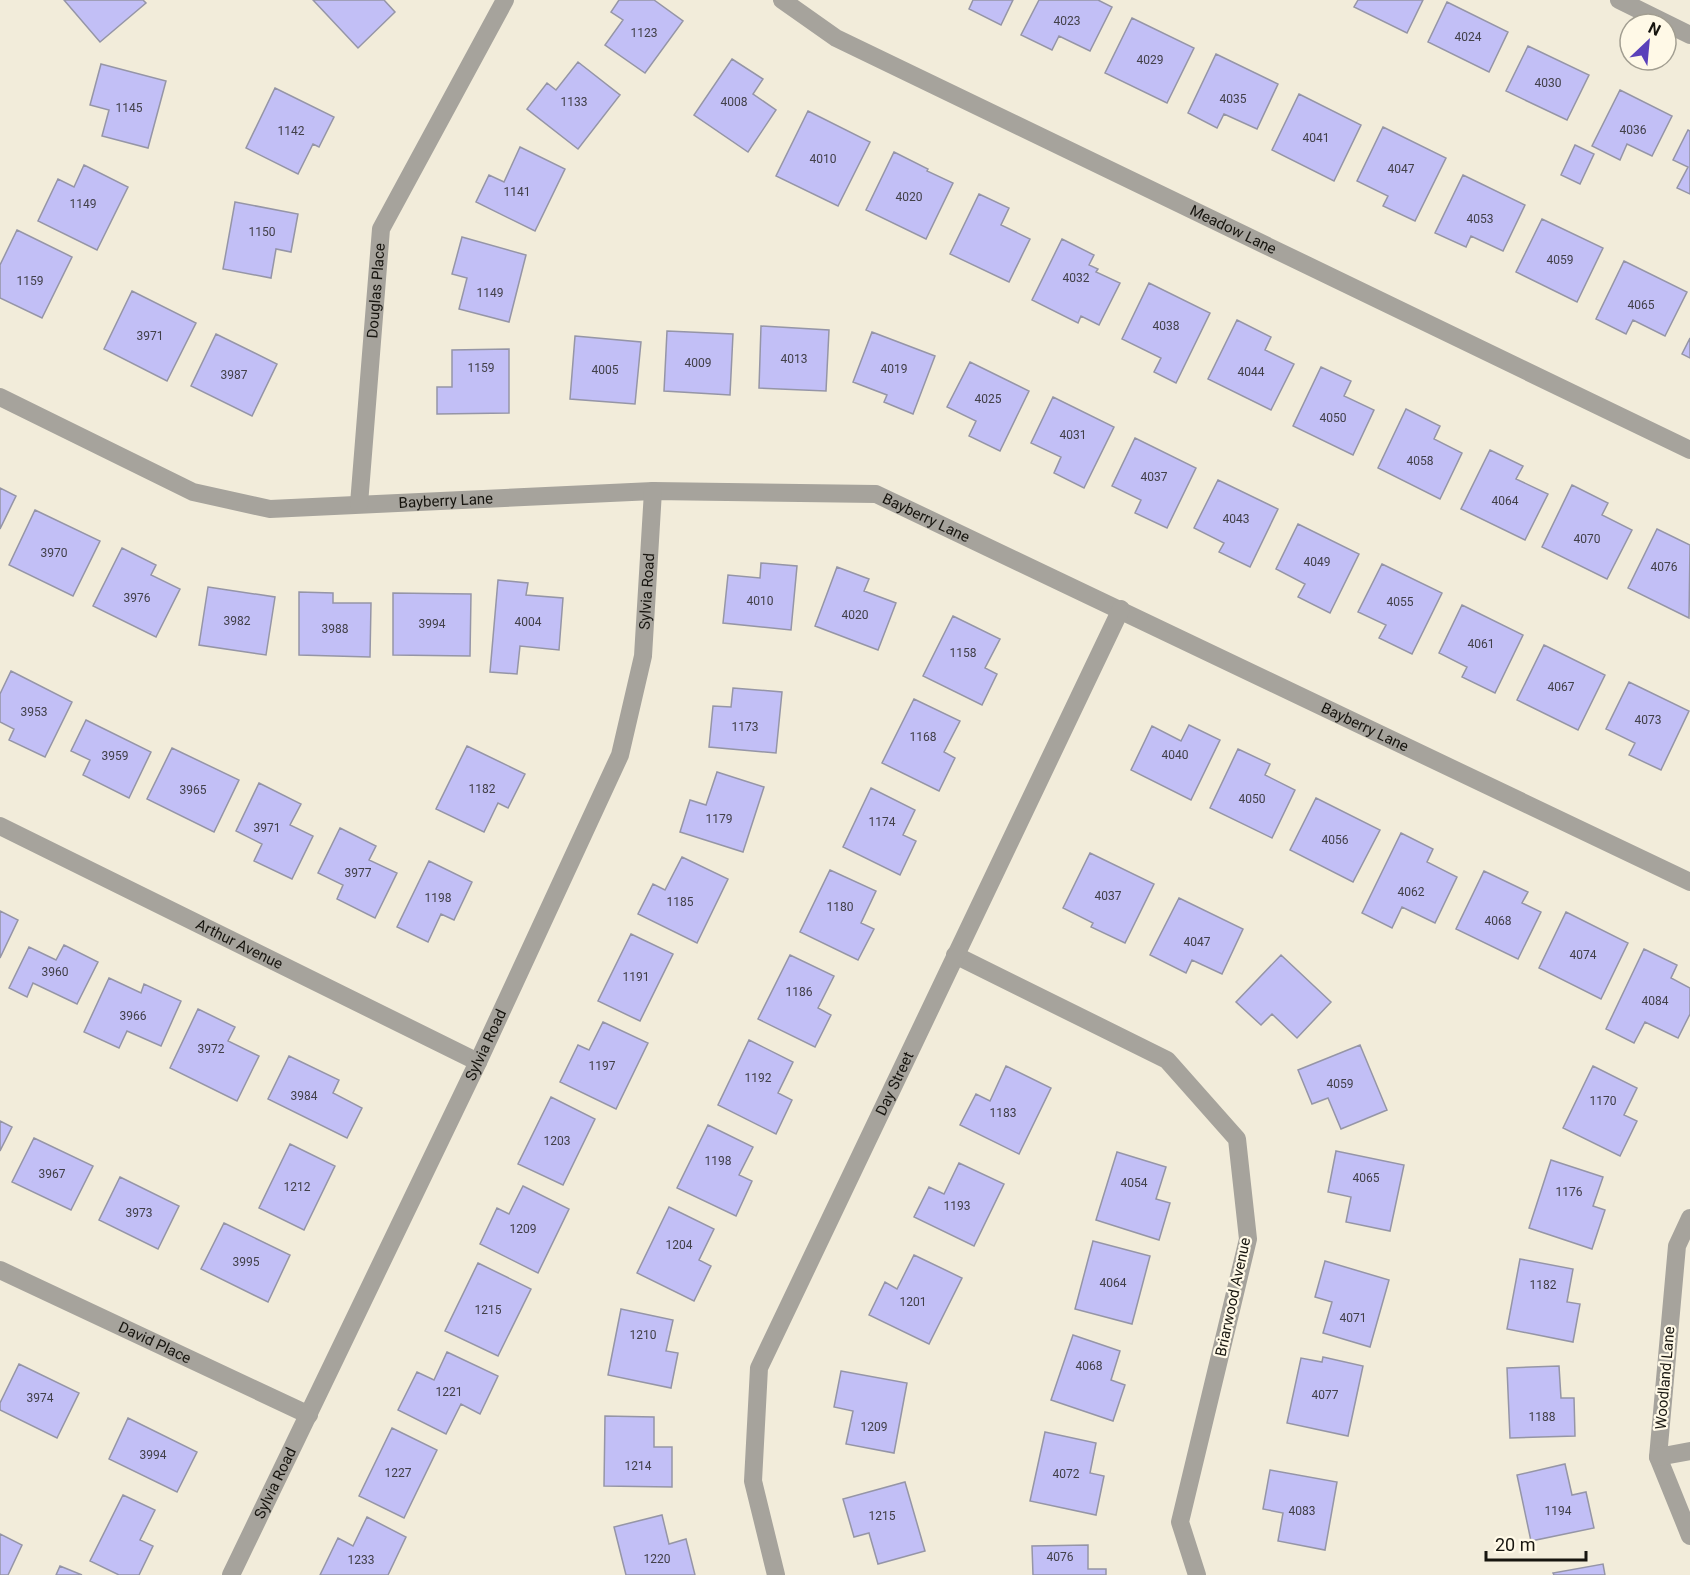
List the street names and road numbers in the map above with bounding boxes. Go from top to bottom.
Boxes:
street label: Meadow Lane [1187,201,1279,258]
street label: Douglas Place [363,242,389,339]
street label: Bayberry Lane [880,489,973,546]
street label: Bayberry Lane [398,490,494,512]
street label: Sylvia Road [636,552,658,630]
street label: Bayberry Lane [1318,699,1412,756]
street label: Arthur Avenue [193,915,286,973]
street label: Sylvia Road [461,1006,510,1084]
street label: Day Street [872,1049,918,1118]
street label: Briarwood Avenue [1212,1236,1254,1358]
street label: David Place [116,1318,194,1367]
street label: Woodland Lane [1652,1326,1678,1430]
street label: Sylvia Road [250,1445,300,1522]

